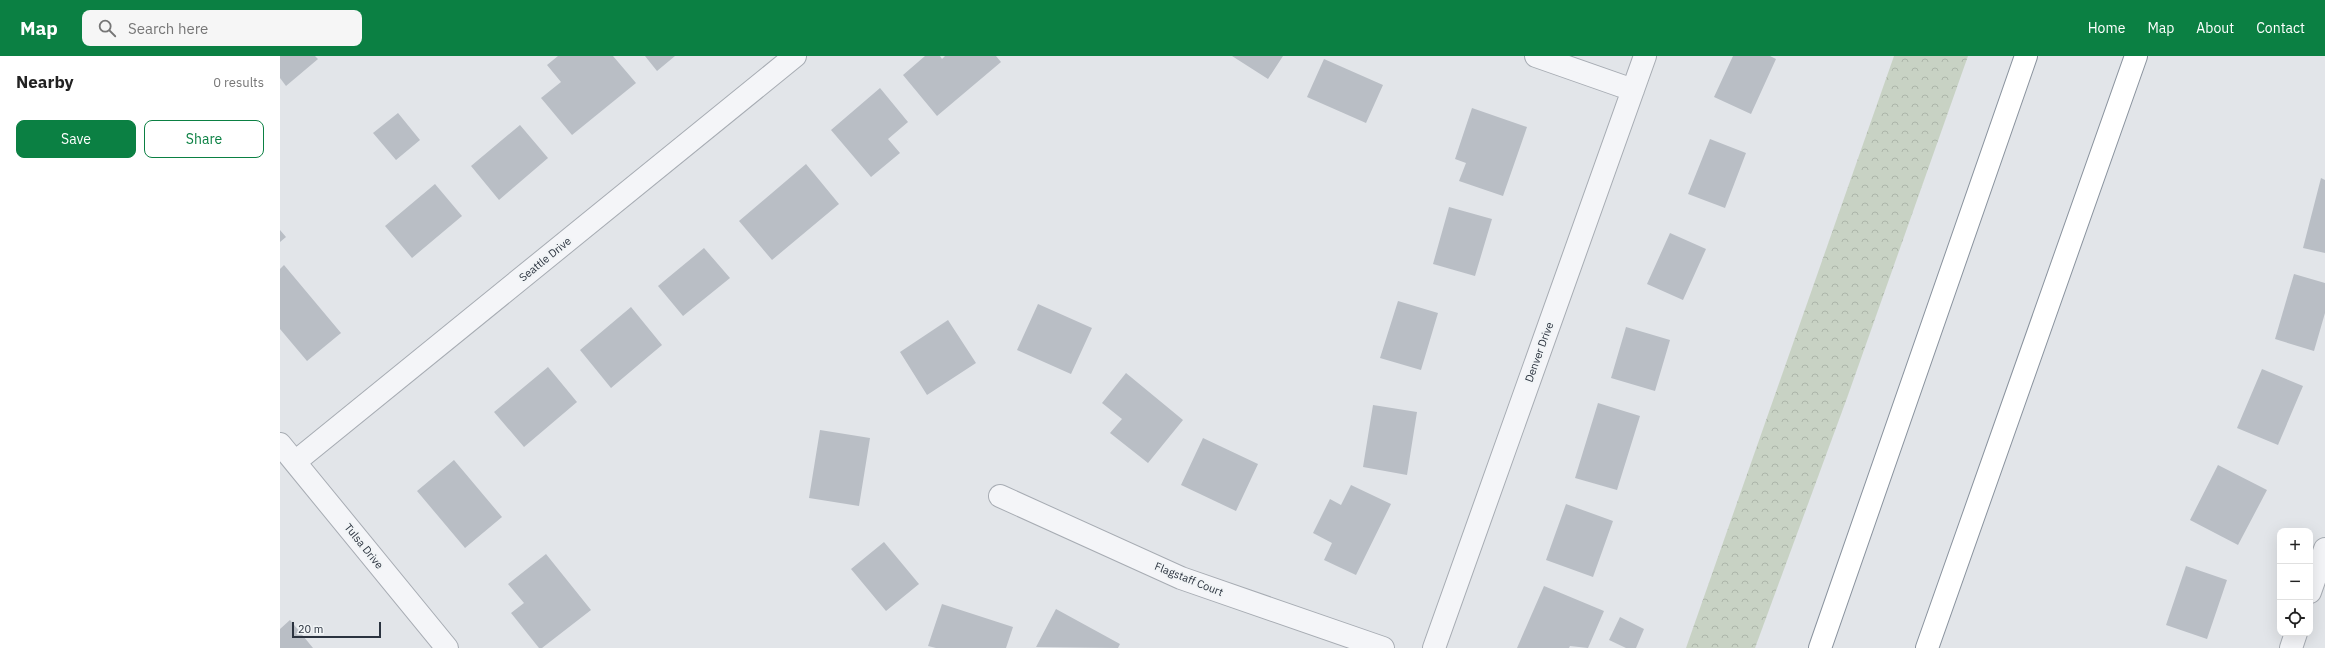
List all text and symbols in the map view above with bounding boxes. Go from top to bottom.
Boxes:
search box [82,10,362,46]
text: Map [20,16,58,40]
icon: search [96,17,118,39]
text: Search here [128,19,208,38]
text: Home [2088,19,2125,37]
text: Map [2147,19,2174,37]
text: About [2196,19,2234,37]
text: Contact [2256,19,2305,37]
text: Nearby [16,71,74,93]
text: 0 results [213,74,264,91]
button: Save [16,120,136,158]
button: Share [144,120,264,158]
street label: Seattle Drive [516,234,574,284]
street label: Denver Drive [1522,320,1556,384]
street label: Tulsa Drive [341,520,387,572]
map controls [2277,528,2313,636]
button: + [2277,528,2313,564]
street label: Flagstaff Court [1153,559,1225,599]
button: − [2277,564,2313,600]
button: locate [2277,600,2313,636]
scale bar [292,620,381,639]
text: 20 m [298,622,323,636]

